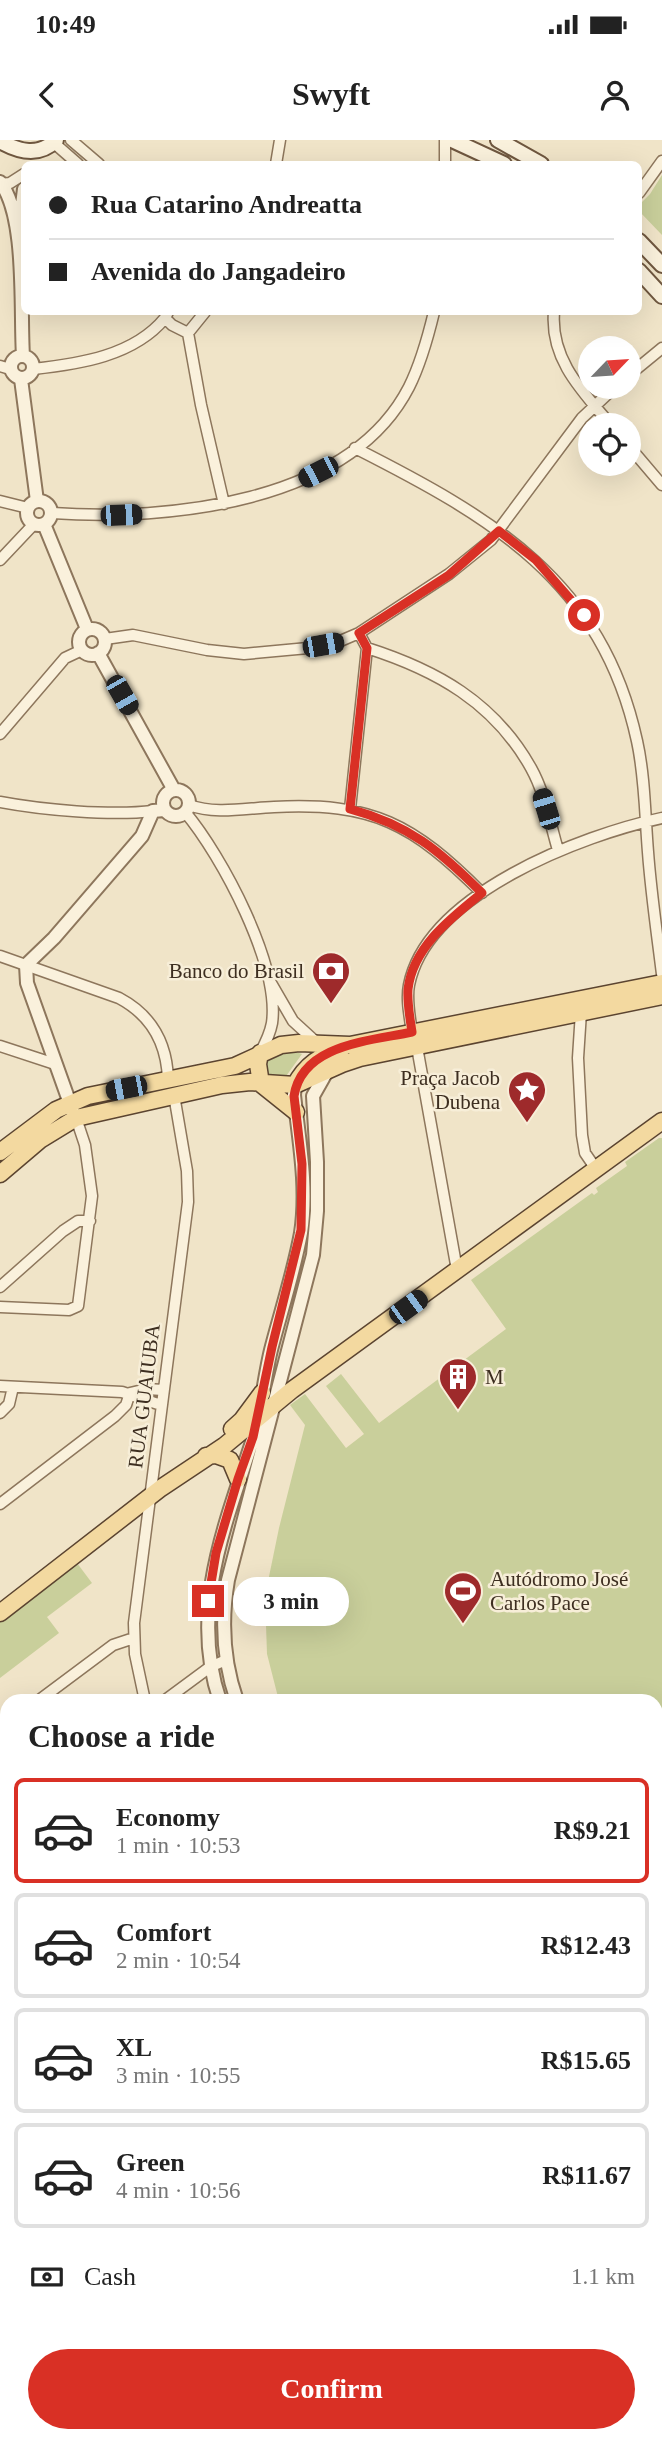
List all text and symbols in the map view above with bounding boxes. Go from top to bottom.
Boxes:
text: 10:49 [35,10,96,39]
icon: back [28,76,66,114]
text: Swyft [292,76,370,112]
icon: person [596,76,634,114]
text: Rua Catarino Andreatta [91,190,362,219]
text: Avenida do Jangadeiro [91,257,346,286]
north arrow [578,336,640,399]
map controls [578,336,641,476]
button: locate [578,413,641,476]
car [295,453,342,491]
car [100,504,143,526]
route start [568,599,600,631]
car [301,631,346,659]
car [103,672,142,718]
car [530,786,563,832]
bank icon: Banco do Brasil [310,950,352,1005]
place label: Banco do Brasil [169,959,304,983]
place label: Praça Jacob Dubena [400,1066,501,1114]
place icon: Praça Jacob Dubena [506,1069,548,1124]
car [104,1074,149,1102]
car [385,1286,432,1328]
street label: RUA GUAIUBA [123,1322,165,1470]
building icon: M [437,1356,479,1411]
place label: M [485,1365,504,1389]
place label: Autódromo José Carlos Pace [490,1567,628,1615]
sports icon: Autódromo José Carlos Pace [442,1570,484,1625]
callout: 3 min [232,1576,348,1626]
route end [192,1585,224,1617]
text: 3 min [263,1589,319,1614]
text: Choose a ride [28,1718,215,1754]
icon: car [32,1799,95,1862]
text: Economy [116,1803,220,1832]
text: R$9.21 [554,1816,631,1845]
text: 1 min · 10:53 [116,1833,241,1858]
icon: car [32,1914,95,1977]
text: Comfort [116,1918,211,1947]
text: R$12.43 [541,1931,631,1960]
text: 2 min · 10:54 [116,1948,241,1973]
icon: car [32,2029,95,2092]
text: XL [116,2033,152,2062]
text: R$15.65 [541,2046,631,2075]
text: 3 min · 10:55 [116,2063,241,2088]
icon: car [32,2144,95,2207]
text: Green [116,2148,185,2177]
text: R$11.67 [542,2161,631,2190]
text: 4 min · 10:56 [116,2178,241,2203]
icon: cash [28,2258,66,2296]
text: Cash [84,2262,136,2291]
text: 1.1 km [571,2264,635,2289]
button: Confirm [28,2349,635,2429]

